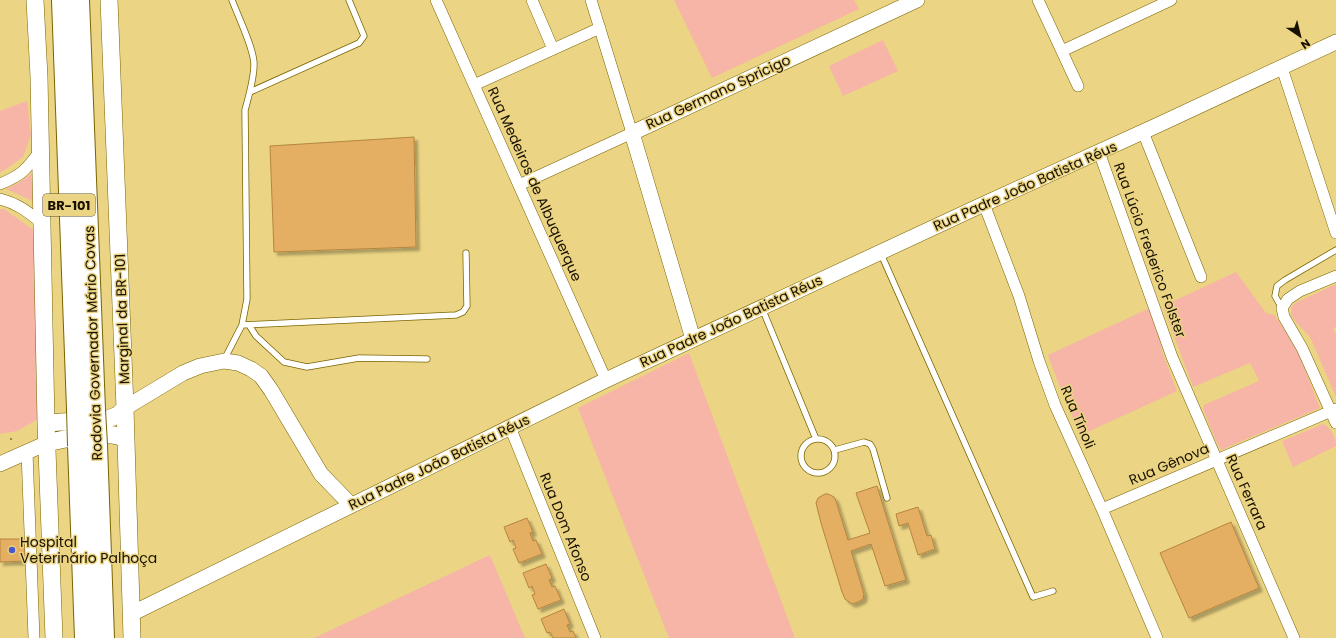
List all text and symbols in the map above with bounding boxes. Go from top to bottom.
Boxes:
north arrow [1280,16,1320,56]
text: N [1298,35,1314,53]
street label: Rua Germano Spricigo [642,50,794,134]
street label: Rua Medeiros de Albuquerque [483,84,587,285]
street label: Rua Padre João Batista Réus [930,136,1120,236]
street label: Rua Lúcio Frederico Folster [1109,160,1191,340]
road number: BR-101 [43,194,95,216]
street label: Rodovia Governador Mário Covas [79,225,107,461]
street label: Marginal da BR-101 [110,253,134,385]
street label: Rua Padre João Batista Réus [636,270,826,372]
street label: Rua Tínoli [1056,382,1100,452]
street label: Rua Padre João Batista Réus [345,409,533,515]
street label: Rua Gênova [1126,438,1212,490]
street label: Rua Ferrara [1221,451,1273,533]
street label: Rua Dom Afonso [535,470,597,585]
place label: Hospital Veterinário Palhoça [20,532,157,568]
marker: Hospital Veterinário Palhoça [7,545,17,555]

